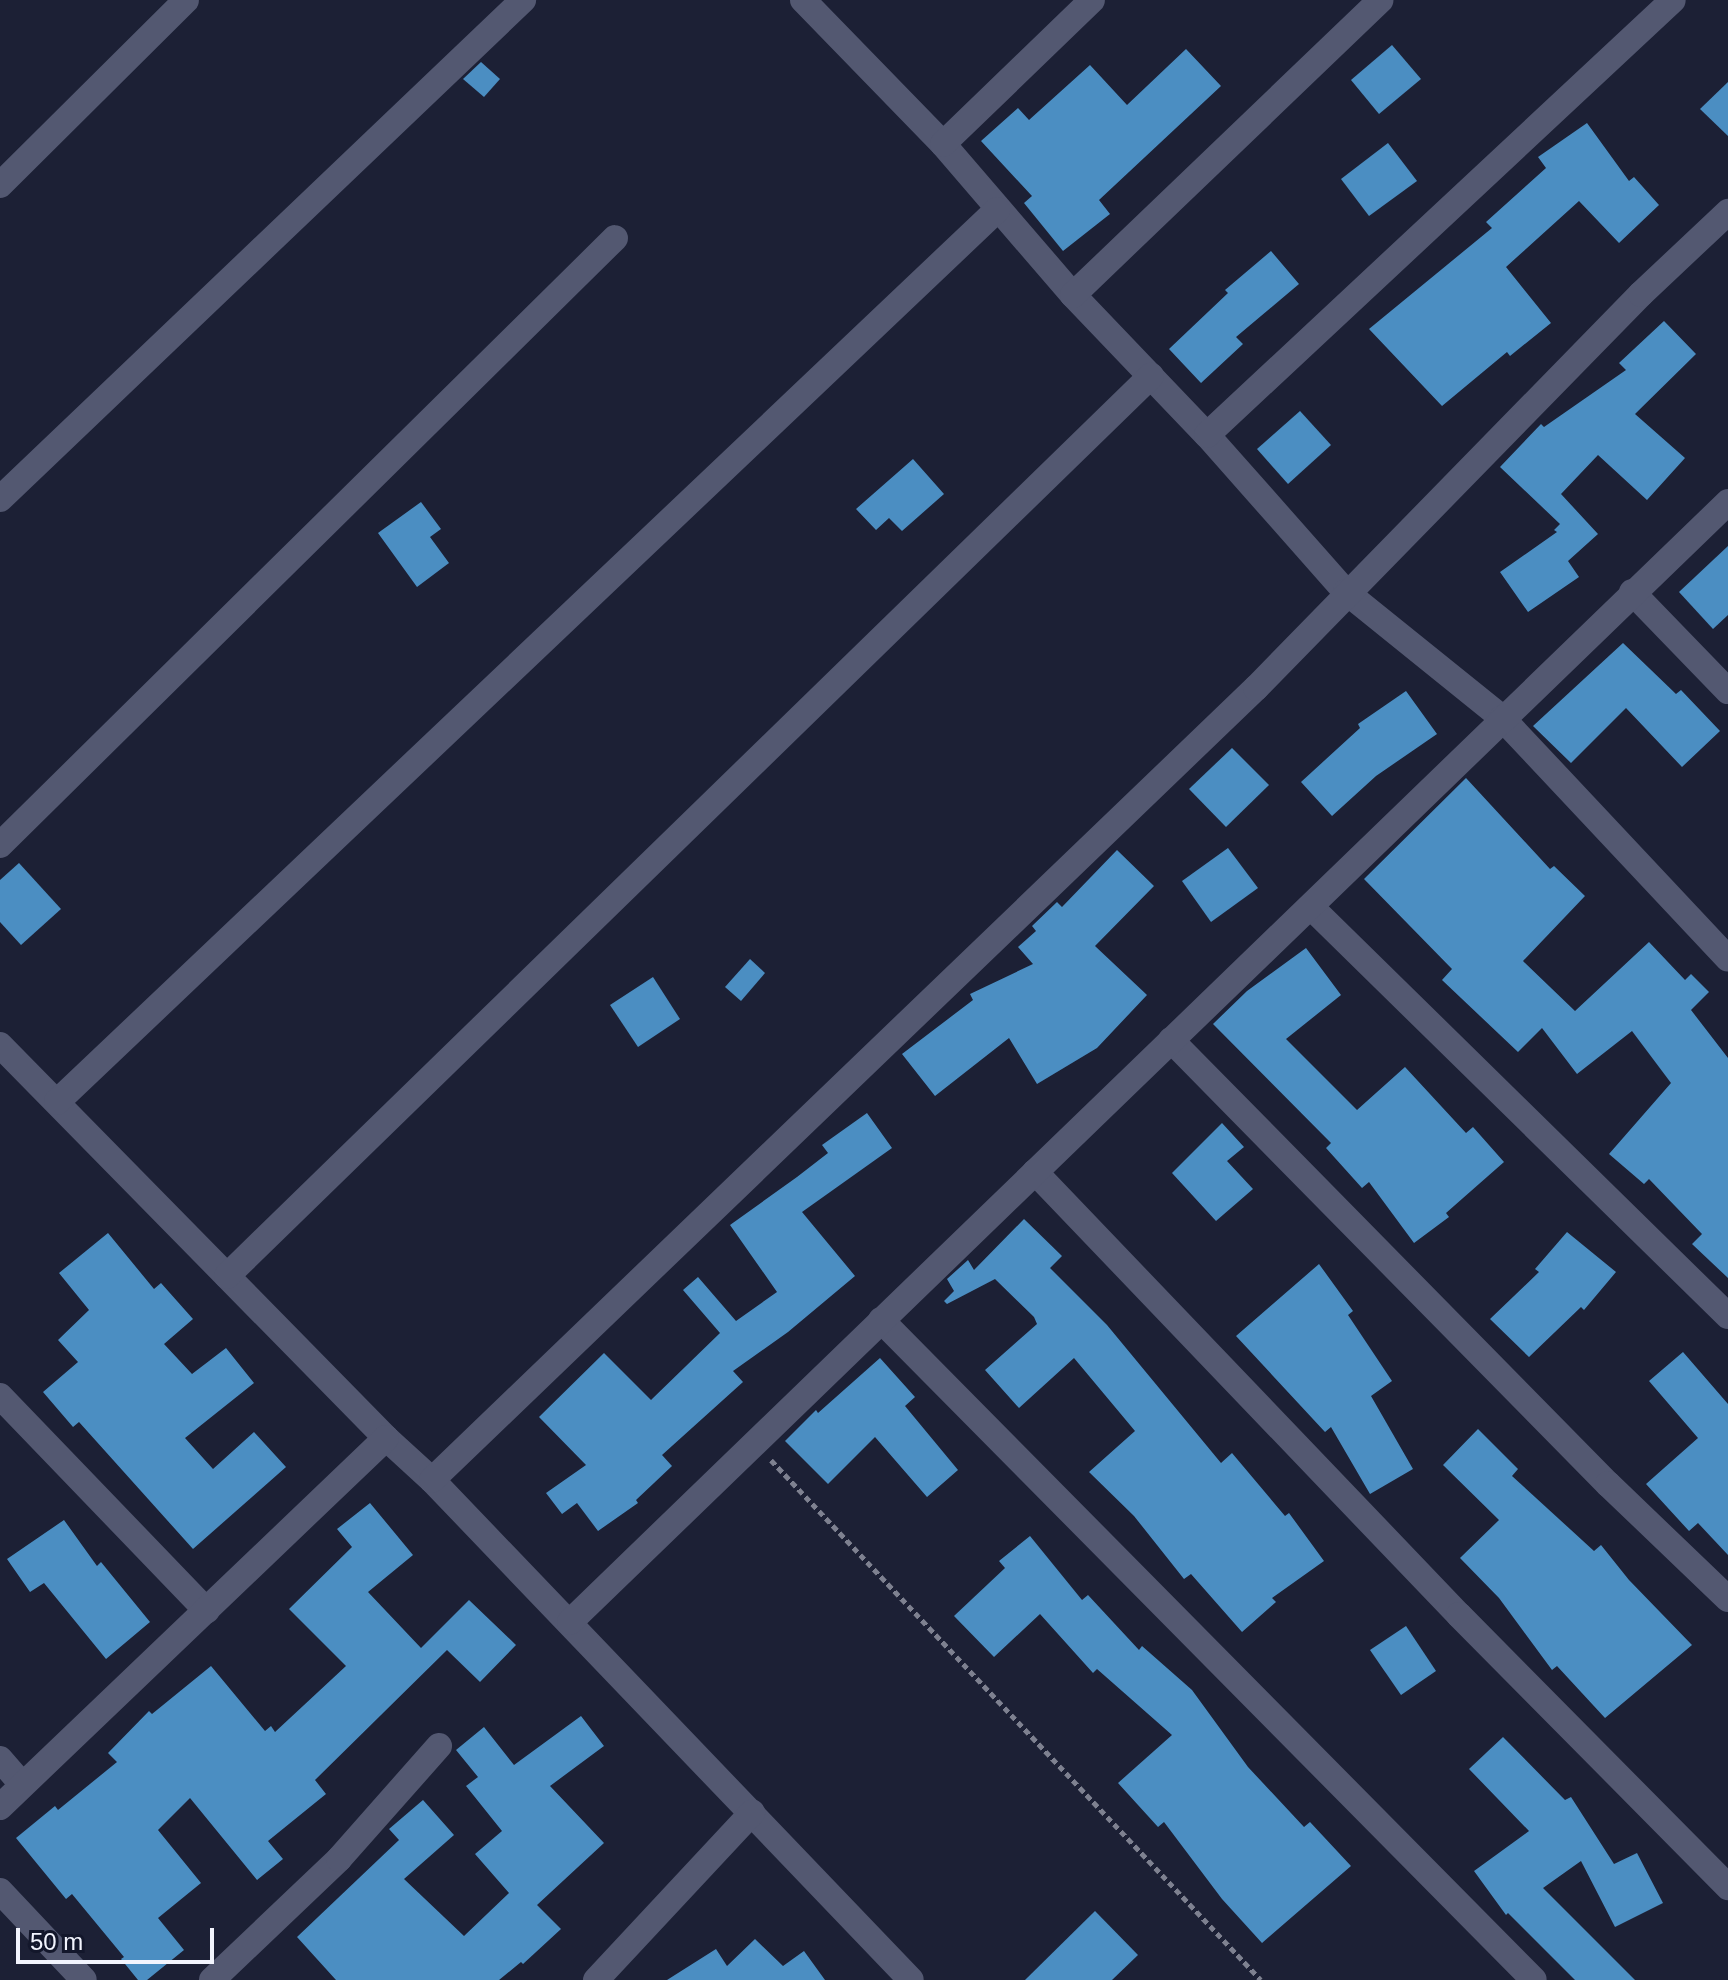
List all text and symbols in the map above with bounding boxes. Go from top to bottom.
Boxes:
scale bar [20,1912,218,1962]
text: 50 m [30,1928,83,1955]

